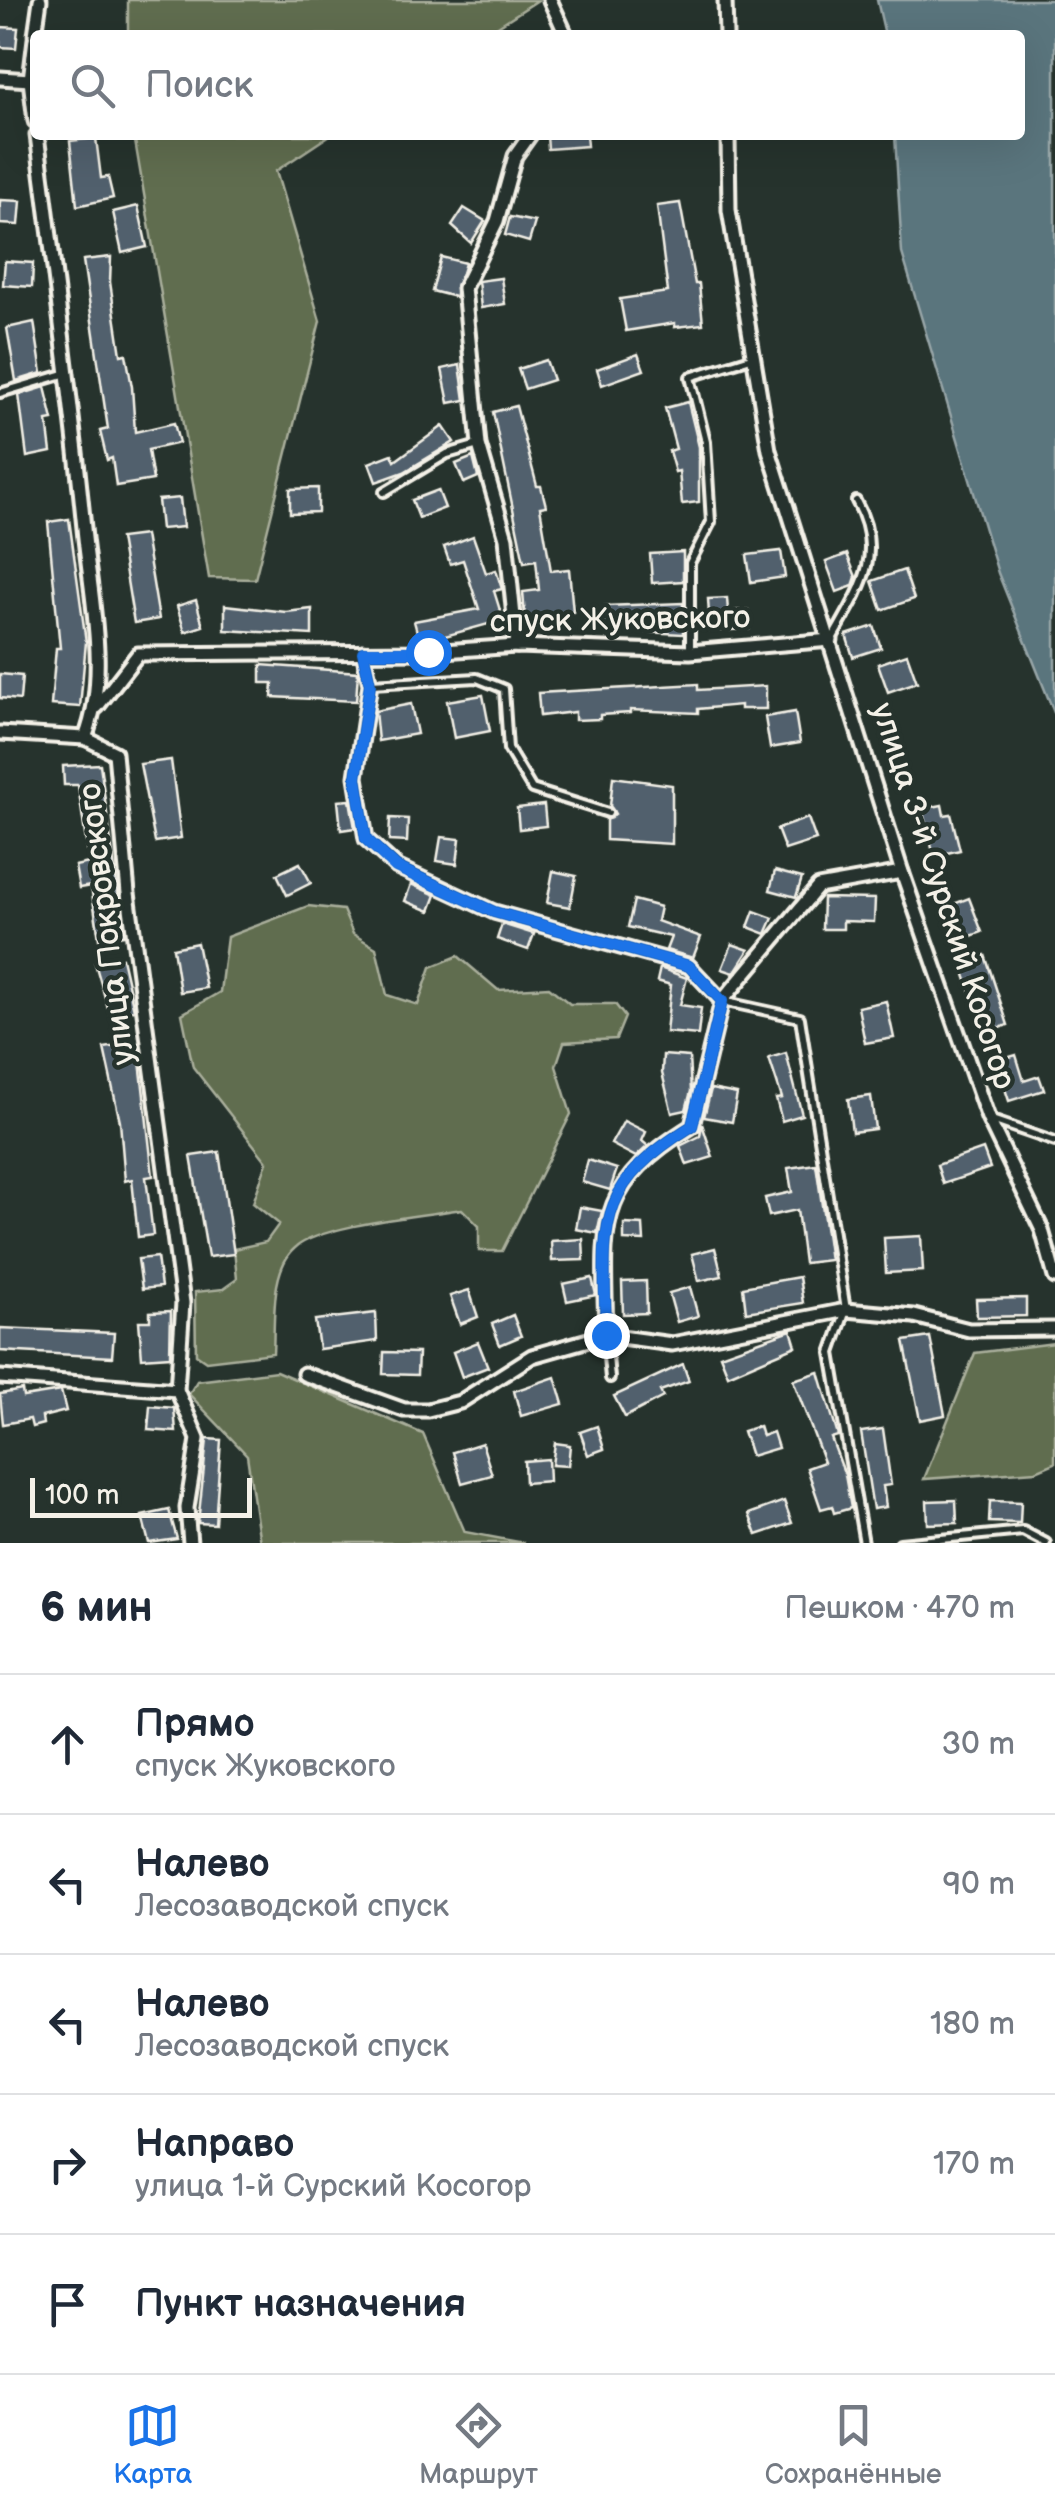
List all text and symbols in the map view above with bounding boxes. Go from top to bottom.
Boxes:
search box [30,30,1025,140]
icon: search [65,58,120,113]
text: Поиск [145,63,253,108]
street label: спуск Жуковского [489,598,751,642]
route start [406,630,452,676]
street label: улица 3-й Сурский Косогор [862,698,1024,1094]
street label: улица Покровского [70,781,144,1067]
route end [584,1313,630,1359]
scale bar [30,1473,252,1518]
text: 100 m [45,1479,119,1512]
text: 6 мин [40,1583,153,1634]
text: Пешком · 470 m [784,1589,1015,1628]
text: Прямо [135,1702,254,1747]
icon: ahead [40,1717,95,1772]
text: 30 m [941,1725,1015,1764]
text: спуск Жуковского [135,1747,395,1786]
text: Налево [135,1842,270,1887]
icon: left [40,1857,95,1912]
text: 90 m [943,1865,1015,1904]
text: Лесозаводской спуск [135,1887,449,1926]
text: Налево [135,1982,270,2027]
icon: left [40,1997,95,2052]
text: 180 m [930,2005,1015,2044]
text: Лесозаводской спуск [135,2027,449,2066]
text: Направо [135,2122,294,2167]
icon: right [40,2137,95,2192]
text: 170 m [933,2145,1015,2184]
text: улица 1-й Сурский Косогор [135,2167,531,2206]
icon: arrive [40,2277,95,2332]
text: Пункт назначения [135,2282,466,2327]
tab: Карта [113,2398,192,2491]
tab: Маршрут [419,2398,538,2491]
tab: Сохранённые [765,2398,942,2491]

